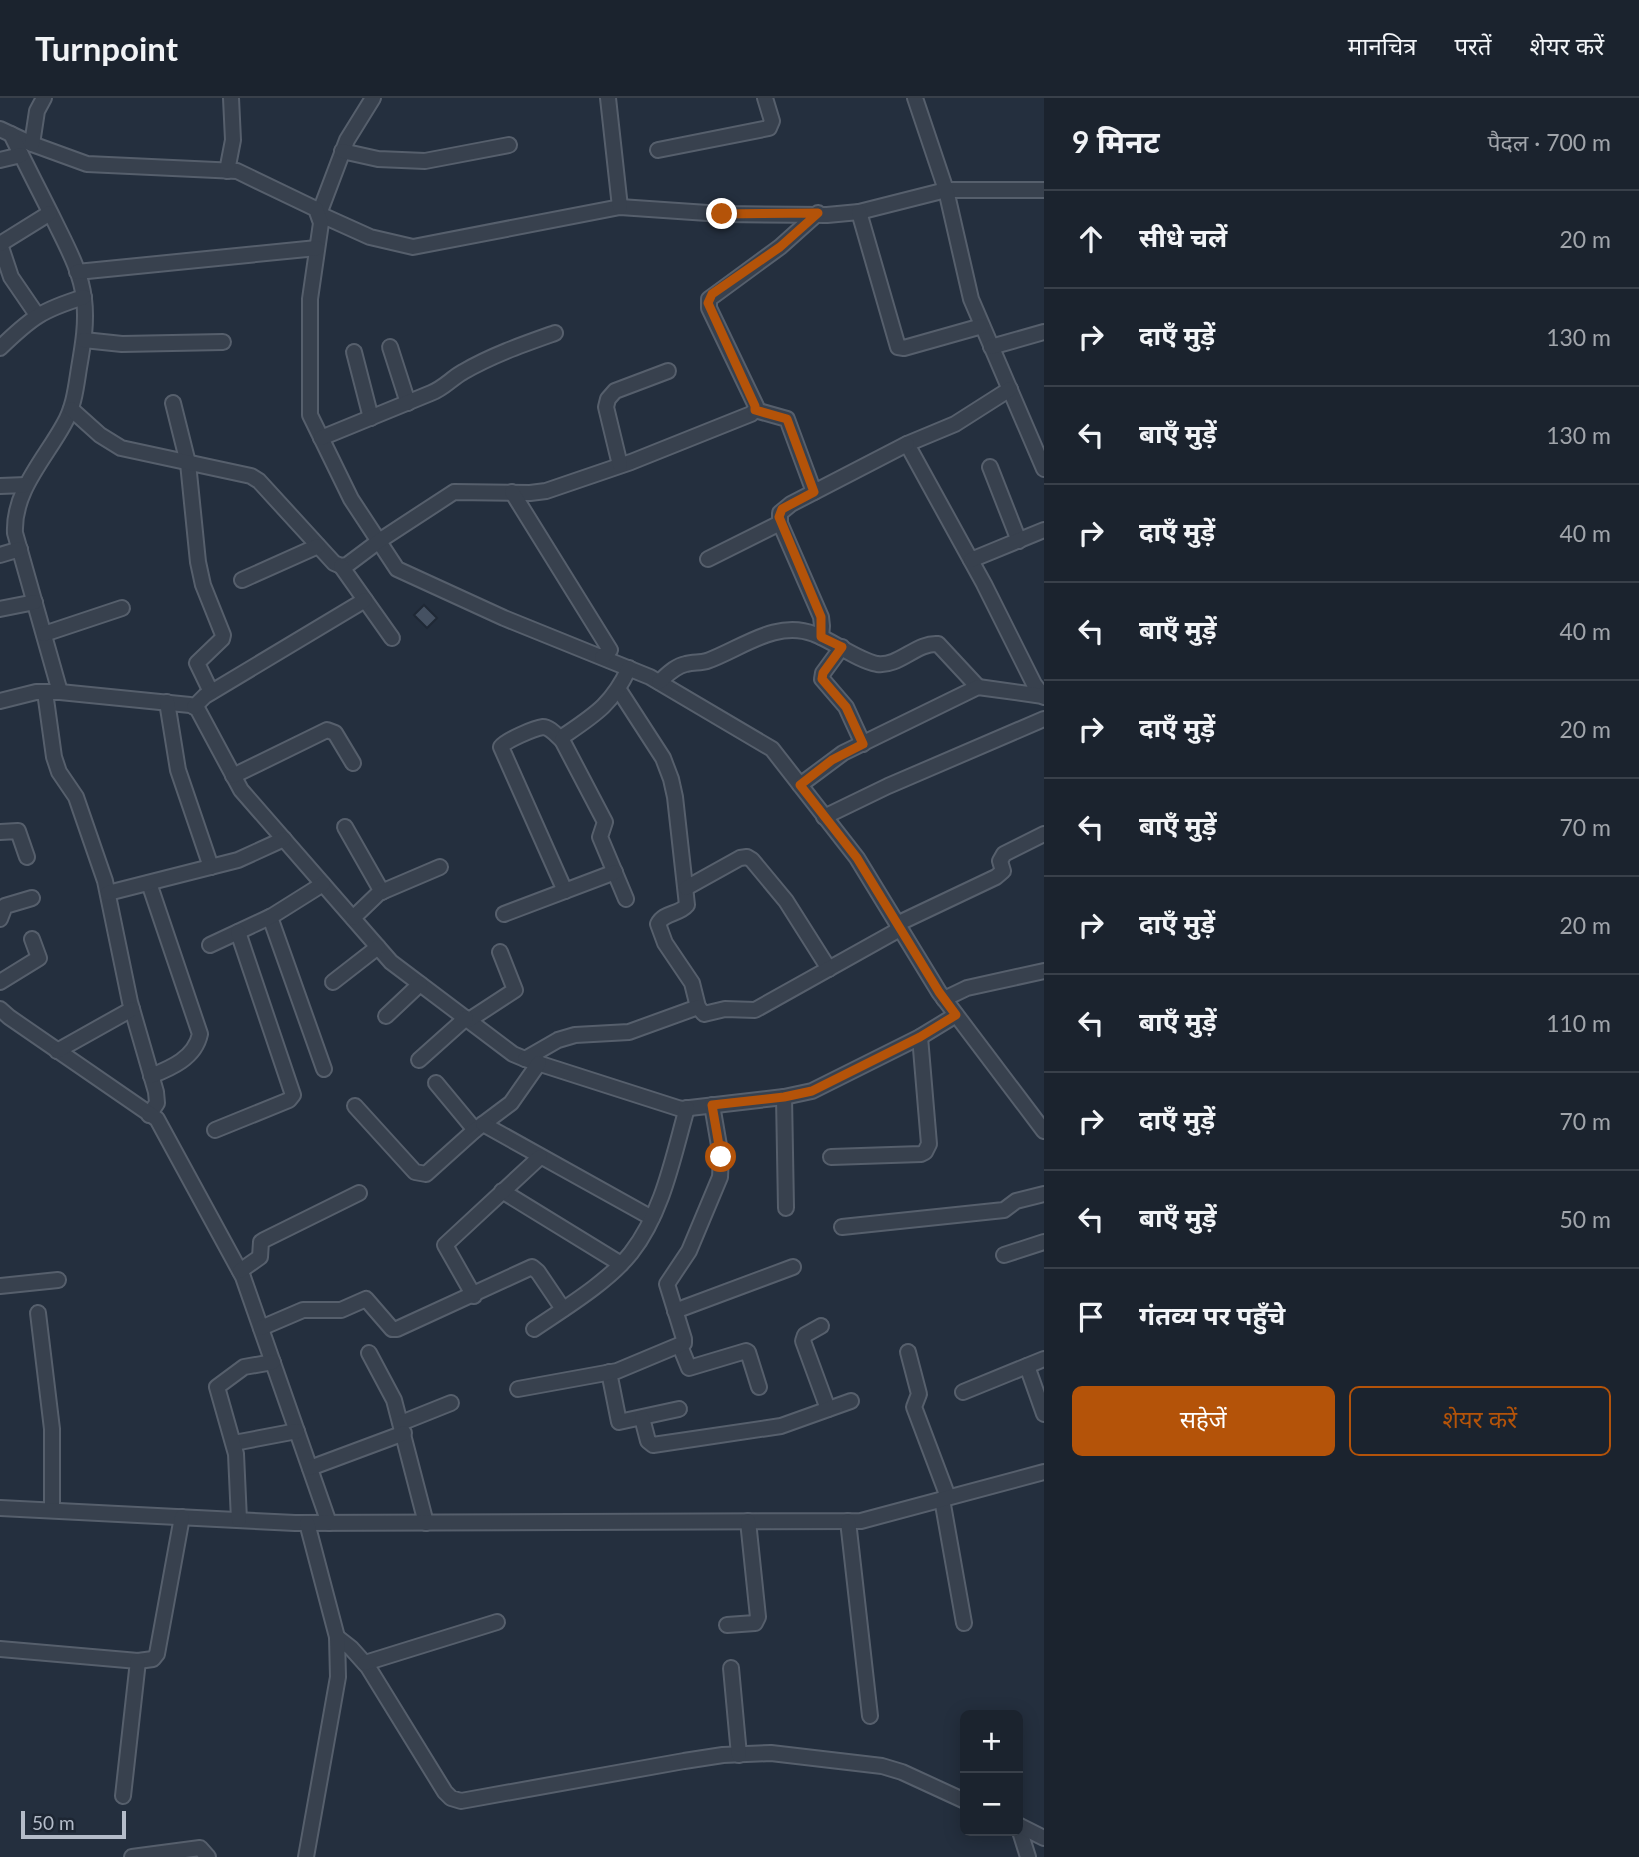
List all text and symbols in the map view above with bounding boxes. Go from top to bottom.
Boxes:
text: Turnpoint [35,28,178,68]
text: मानचित्र [1348,31,1416,60]
text: परतें [1454,31,1492,60]
text: शेयर करें [1530,31,1604,60]
text: 9 मिनट [1072,123,1160,159]
text: पैदल · 700 m [1488,128,1611,156]
route end [706,198,737,229]
icon: ahead [1072,220,1110,258]
text: सीधे चलें [1139,221,1227,253]
text: 20 m [1560,225,1611,253]
icon: right [1072,318,1110,356]
text: दाएँ मुड़ें [1139,319,1215,351]
text: 130 m [1546,323,1611,351]
icon: left [1072,416,1110,454]
text: बाएँ मुड़ें [1139,417,1217,449]
text: 130 m [1546,421,1611,449]
icon: right [1072,514,1110,552]
text: दाएँ मुड़ें [1139,515,1215,547]
text: 40 m [1560,519,1611,547]
icon: left [1072,612,1110,650]
text: बाएँ मुड़ें [1139,613,1217,645]
text: 40 m [1560,617,1611,645]
icon: right [1072,710,1110,748]
text: दाएँ मुड़ें [1139,711,1215,743]
text: 20 m [1560,715,1611,743]
icon: left [1072,808,1110,846]
text: बाएँ मुड़ें [1139,809,1217,841]
text: 70 m [1560,813,1611,841]
icon: right [1072,906,1110,944]
text: दाएँ मुड़ें [1139,907,1215,939]
text: 20 m [1560,911,1611,939]
icon: left [1072,1004,1110,1042]
text: बाएँ मुड़ें [1139,1005,1217,1037]
text: 110 m [1546,1009,1611,1037]
icon: right [1072,1102,1110,1140]
text: दाएँ मुड़ें [1139,1103,1215,1135]
text: 70 m [1560,1107,1611,1135]
route start [705,1141,736,1172]
icon: left [1072,1200,1110,1238]
text: बाएँ मुड़ें [1139,1201,1217,1233]
text: 50 m [1560,1205,1611,1233]
icon: arrive [1072,1298,1110,1336]
text: गंतव्य पर पहुँचे [1139,1299,1285,1331]
button: सहेजें [1072,1386,1335,1456]
button: शेयर करें [1349,1386,1611,1456]
map controls [960,1710,1023,1836]
button: + [960,1710,1023,1773]
button: − [960,1773,1023,1836]
scale bar [21,1808,126,1840]
text: 50 m [32,1811,75,1834]

